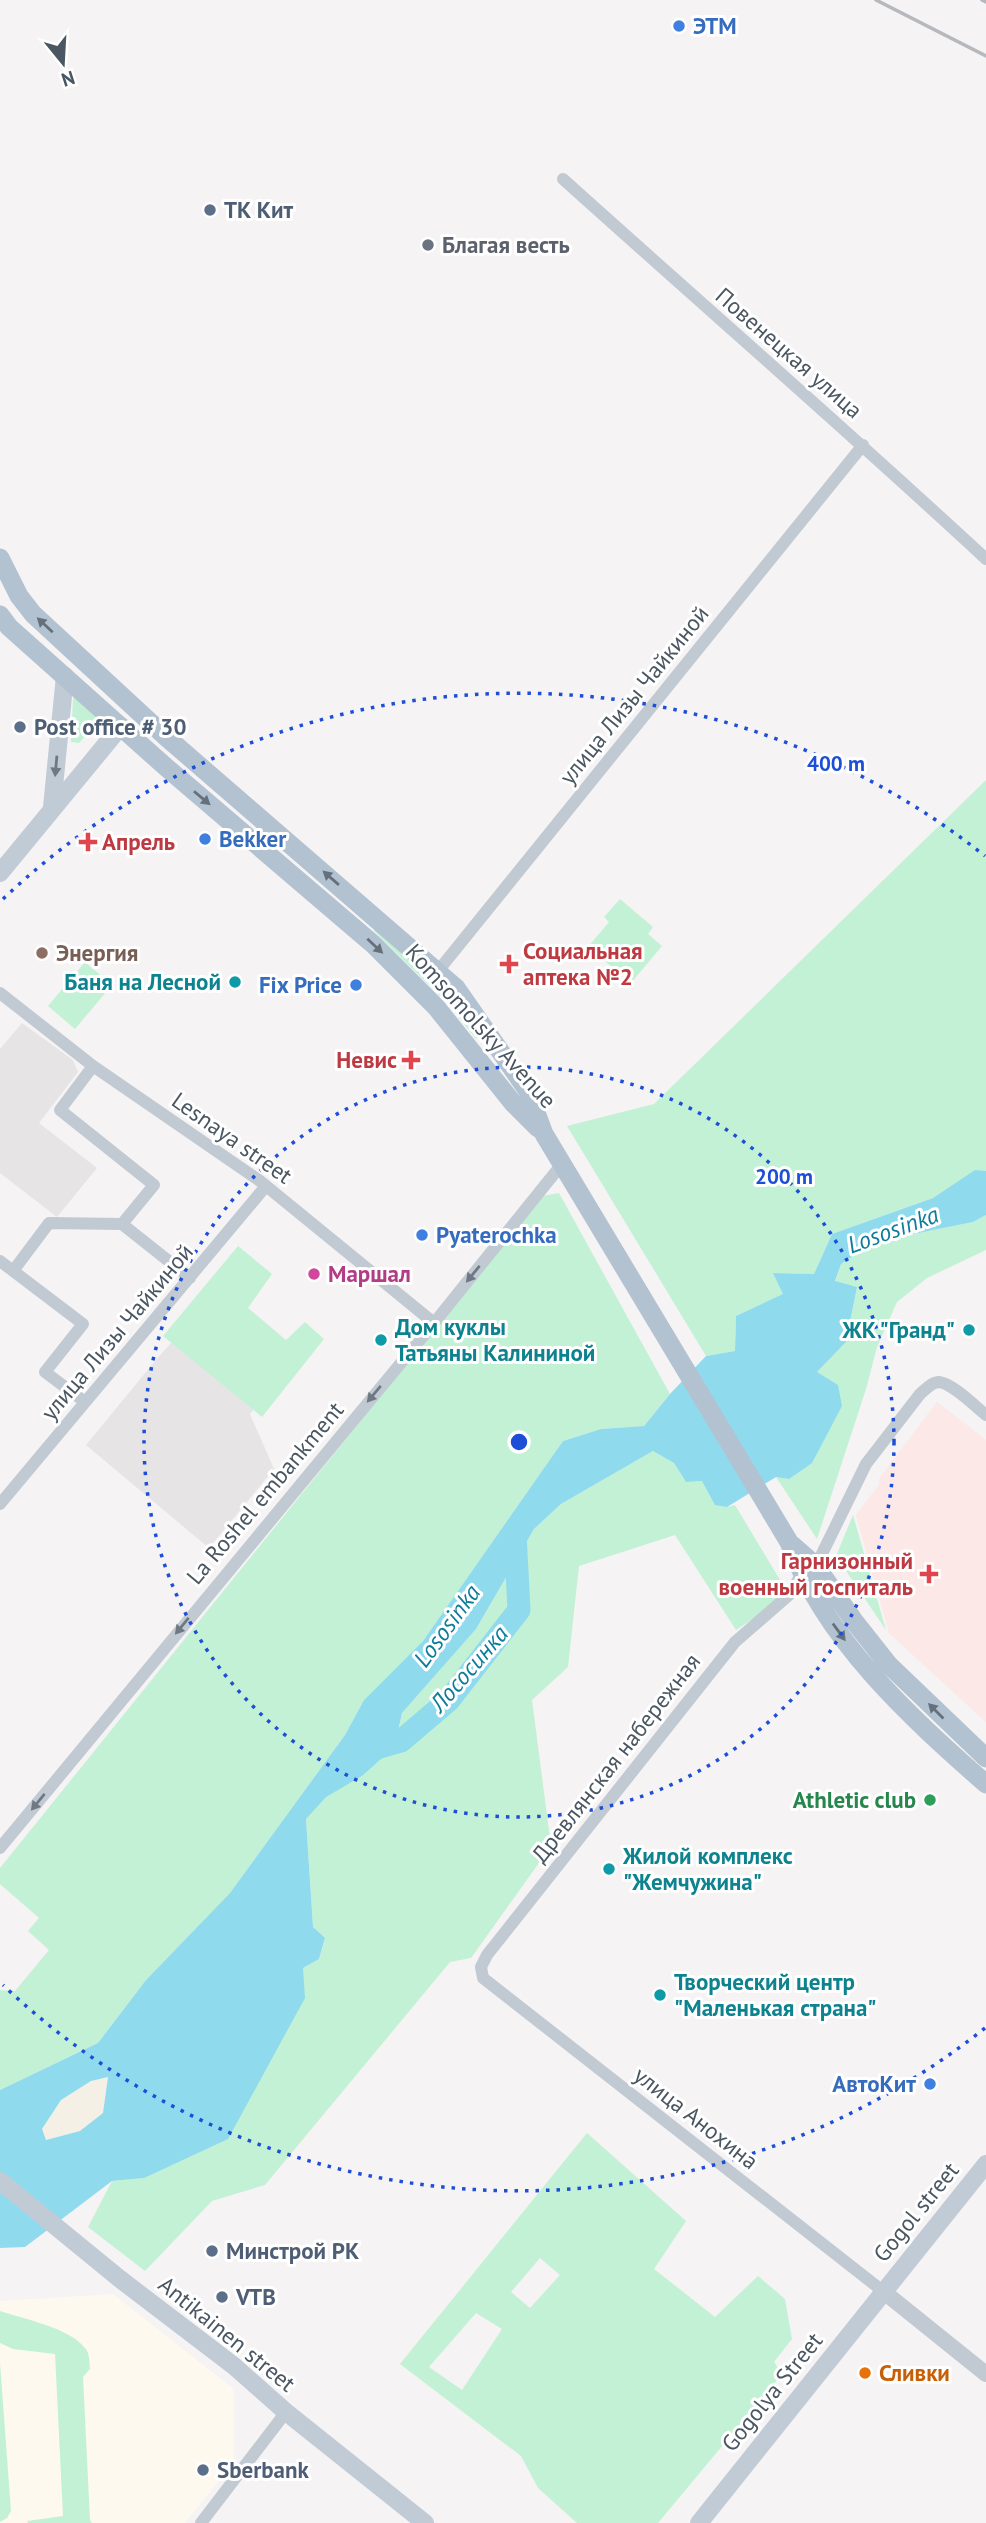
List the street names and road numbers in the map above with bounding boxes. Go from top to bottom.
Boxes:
street label: Повенецкая улица [710,281,869,424]
street label: улица Лизы Чайкиной [553,599,715,790]
street label: Komsomolsky Avenue [400,937,563,1114]
street label: Lesnaya street [166,1085,298,1190]
street label: улица Лизы Чайкиной [34,1237,199,1426]
street label: La Roshel embankment [180,1395,350,1590]
street label: Древлянская набережная [525,1647,706,1868]
street label: улица Анохина [628,2060,764,2175]
street label: Gogol street [867,2156,965,2267]
street label: Antikainen street [153,2270,302,2398]
street label: Gogolya Street [715,2326,829,2457]

